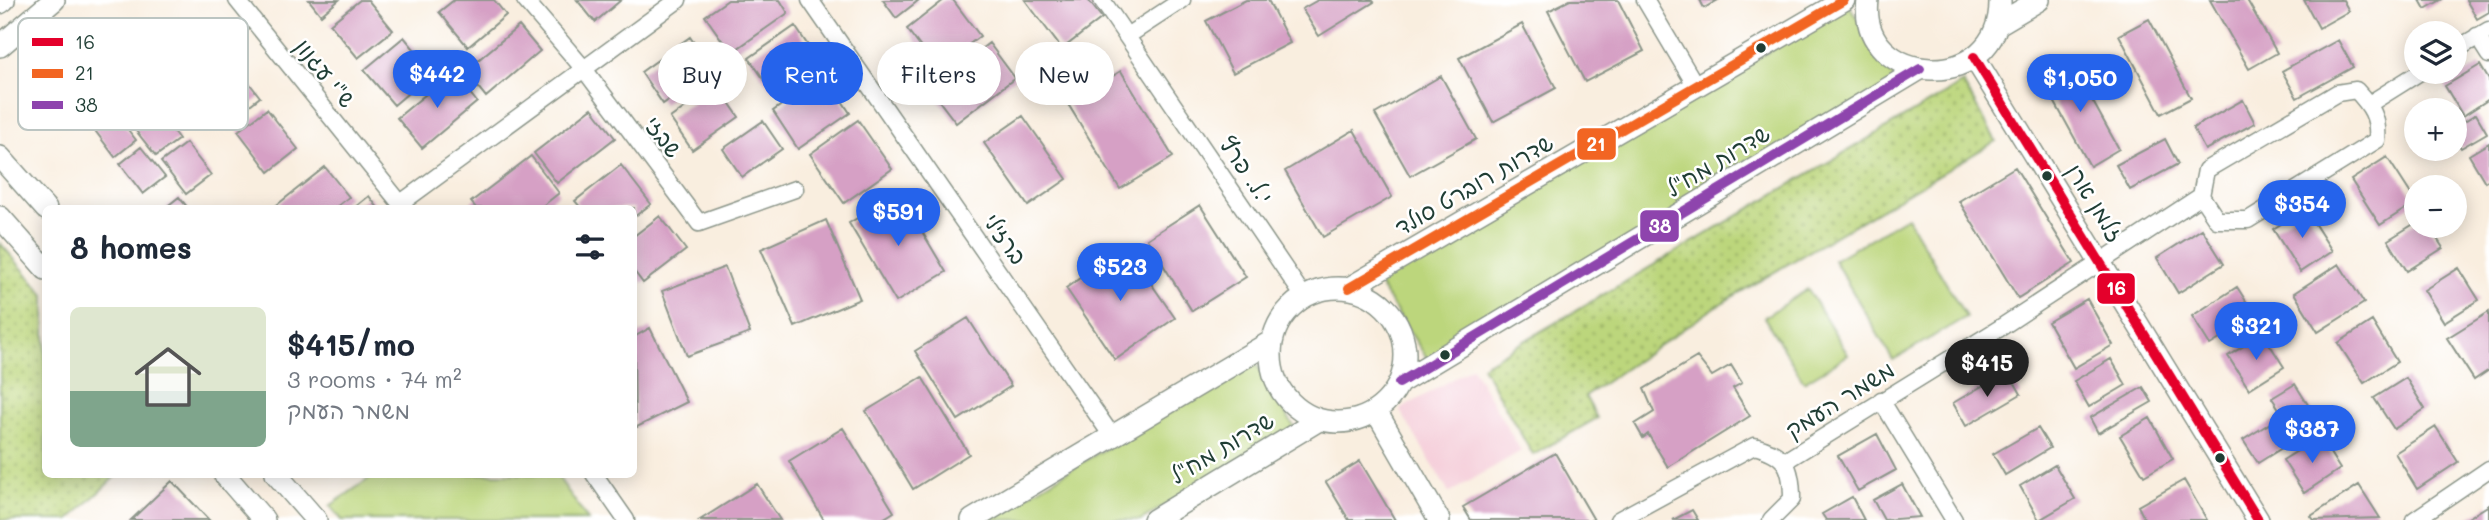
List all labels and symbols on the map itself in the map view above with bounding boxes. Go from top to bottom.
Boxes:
legend [18,18,248,130]
text: 16 [75,29,95,54]
street label: ש"י עגנון [289,32,363,113]
unlabelled marker [1754,41,1768,55]
pin: $442 [396,50,478,110]
pin: $1,050 [2023,54,2137,114]
text: 21 [75,60,94,85]
text: 38 [75,92,98,117]
street label: שבזי [638,110,689,163]
street label: שדרות מח"ל [1660,117,1775,203]
street label: שדרות רוברט סולד [1389,127,1558,242]
line badge: 21 [1576,127,1617,161]
street label: י.ל. פרץ [1213,130,1280,209]
text: 21 [1586,131,1606,156]
street label: זלמן ארן [2059,158,2132,248]
unlabelled marker [2040,169,2054,183]
pin: $354 [2261,180,2343,240]
pin: $591 [857,188,939,248]
street label: ברזילי [978,207,1034,270]
line badge: 38 [1639,209,1680,243]
text: 38 [1648,213,1672,238]
pin: $523 [1079,244,1161,303]
line badge: 16 [2096,272,2136,305]
text: 16 [2106,275,2126,300]
pin: $321 [2215,302,2297,362]
pin: $415 [1946,340,2028,399]
unlabelled marker [1438,348,1452,362]
street label: משמר העמק [1779,354,1900,444]
street label: שדרות מח"ל [1164,404,1279,490]
pin: $387 [2271,406,2353,465]
unlabelled marker [2213,451,2227,465]

